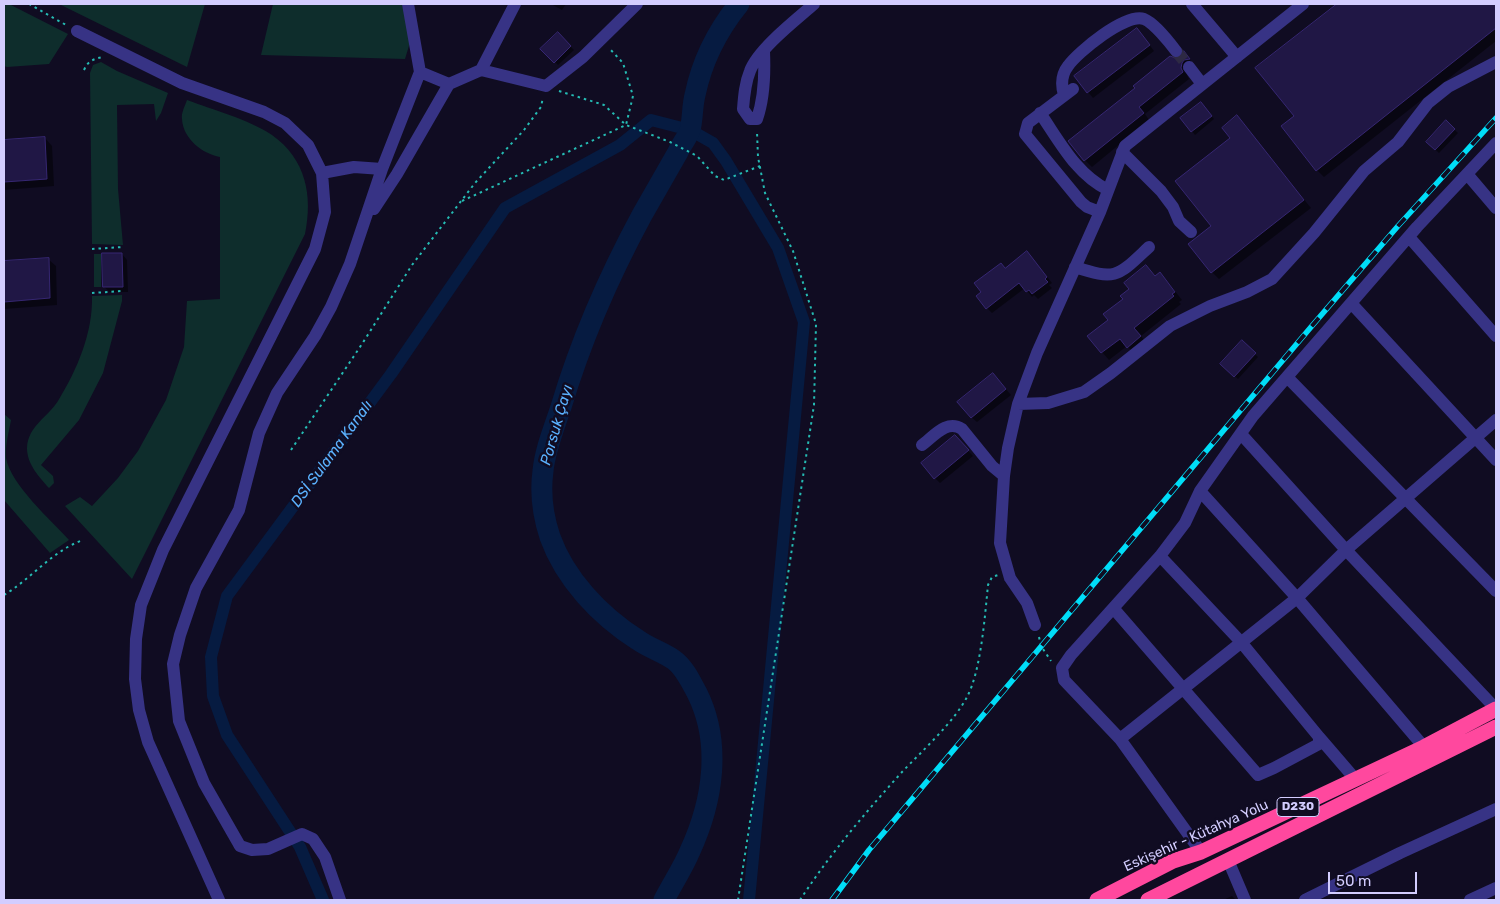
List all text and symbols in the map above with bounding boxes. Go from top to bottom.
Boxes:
water label: Porsuk Çayı [537,383,577,467]
water label: DSİ Sulama Kanalı [287,397,377,511]
street label: Eskişehir - Kütahya Yolu [1121,797,1271,875]
road number: D230 [1277,798,1319,816]
scale bar [1330,862,1419,894]
text: 50 m [1336,872,1371,890]

